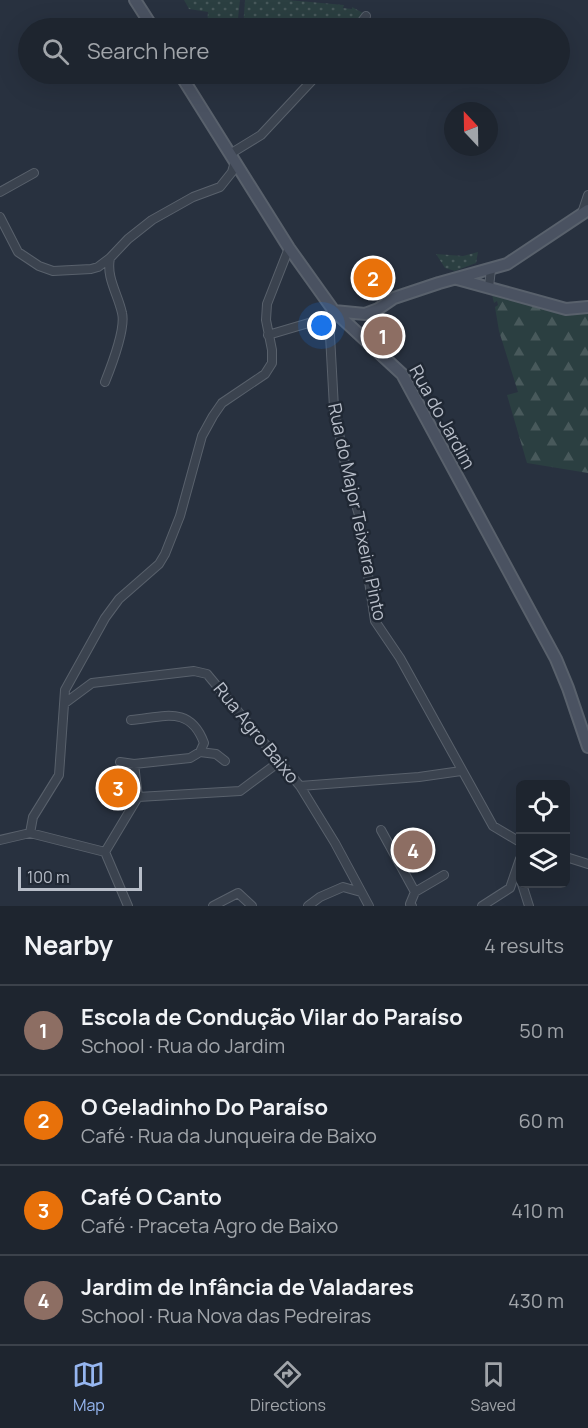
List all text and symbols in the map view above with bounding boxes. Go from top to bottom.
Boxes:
search box [18,18,570,84]
icon: search [39,35,72,68]
text: Search here [87,36,209,66]
north arrow [444,102,498,156]
pin: 2 [354,256,392,300]
your location [307,311,336,340]
pin: 1 [364,314,403,358]
street label: Rua do Jardim [404,360,481,473]
street label: Rua do Major Teixeira Pinto [323,401,393,623]
street label: Rua Agro Baixo [209,677,305,788]
pin: 3 [98,766,138,810]
map controls [516,780,570,888]
button: locate [516,780,570,834]
pin: 4 [394,828,432,872]
button: layers [516,834,570,888]
scale bar [18,864,142,892]
text: 100 m [27,866,70,888]
text: Nearby [24,927,113,963]
text: 4 results [484,932,564,959]
text: Escola de Condução Vilar do Paraíso [81,1002,463,1032]
text: 1 [39,1017,48,1044]
text: 50 m [519,1017,564,1044]
text: School · Rua do Jardim [81,1032,285,1059]
text: O Geladinho Do Paraíso [81,1092,328,1122]
text: 2 [38,1107,49,1134]
text: 60 m [518,1107,564,1134]
text: Café · Rua da Junqueira de Baixo [81,1122,377,1149]
text: Café O Canto [81,1182,222,1212]
text: 3 [38,1197,49,1224]
text: 410 m [511,1197,564,1224]
text: Café · Praceta Agro de Baixo [81,1212,338,1239]
text: Jardim de Infância de Valadares [81,1272,414,1302]
text: 4 [37,1287,50,1314]
text: 430 m [508,1287,564,1314]
text: School · Rua Nova das Pedreiras [81,1302,371,1329]
tab: Map [72,1358,105,1416]
tab: Directions [250,1358,326,1416]
tab: Saved [471,1358,516,1416]

